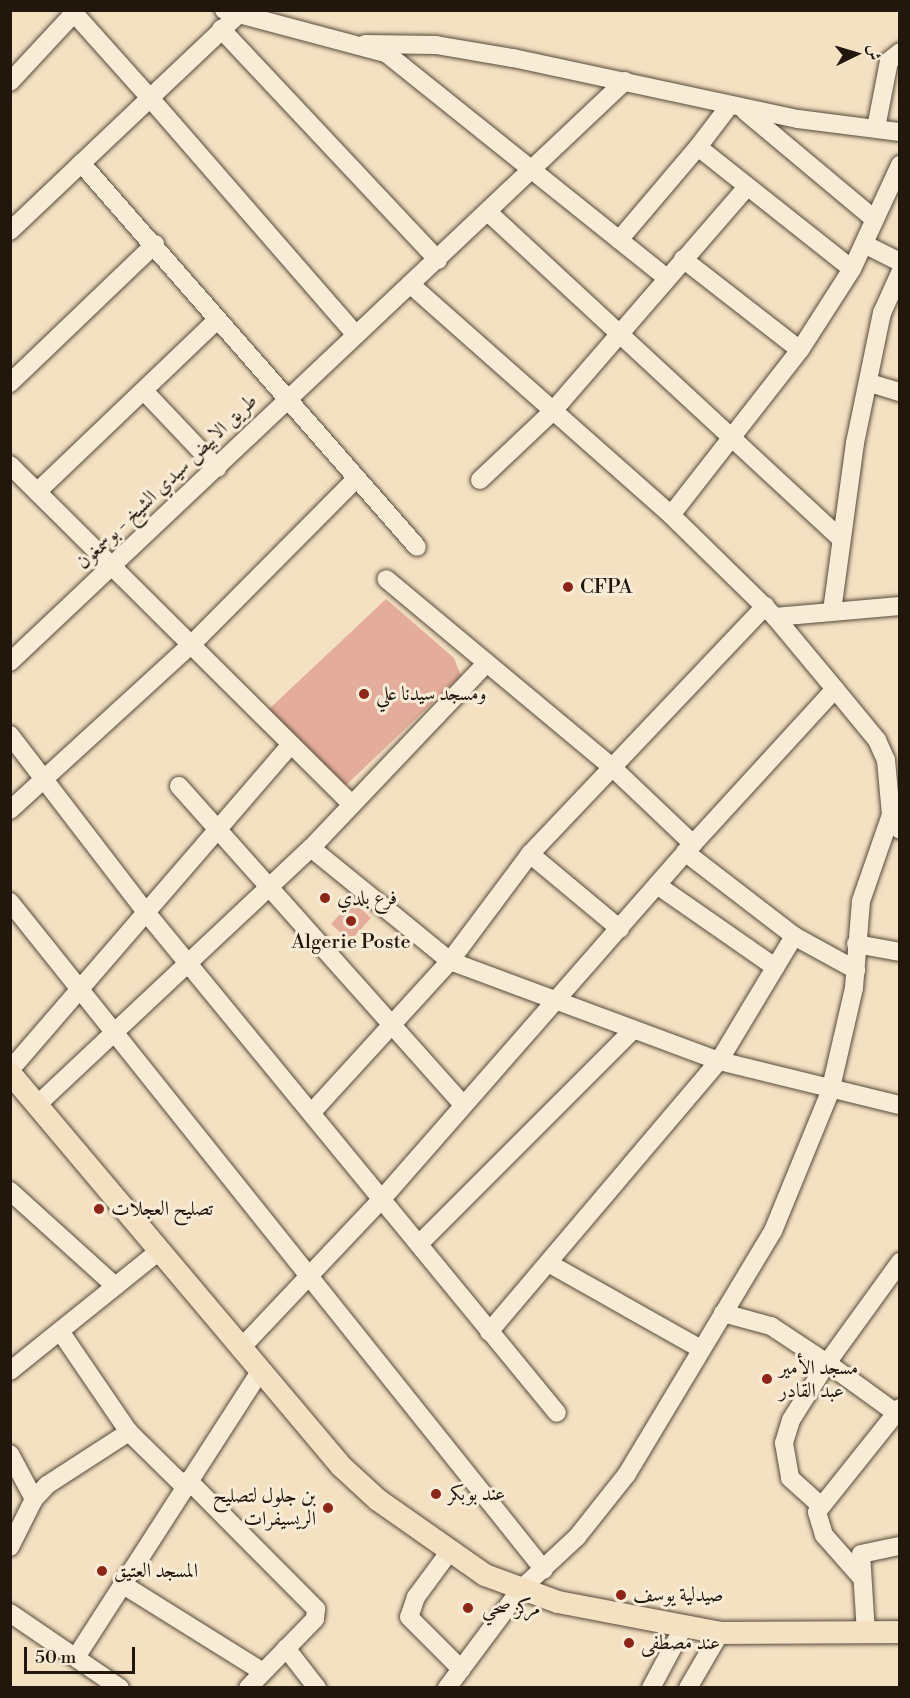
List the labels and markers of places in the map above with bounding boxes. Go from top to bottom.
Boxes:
place label: CFPA [580,575,632,599]
marker: CFPA [561,580,575,594]
place label: ومسجد سيدنا علي [376,682,487,706]
marker: ومسجد سيدنا علي [357,687,371,701]
place label: فرع بلدي [337,886,397,910]
marker: فرع بلدي [318,891,332,905]
marker: Algerie Poste [344,914,358,928]
place label: Algerie Poste [291,930,411,954]
place label: تصليح العجلات [111,1197,213,1221]
marker: تصليح العجلات [92,1202,106,1216]
place label: مسجد الأمير عبد القادر [779,1356,858,1403]
marker: مسجد الأمير عبد القادر [760,1372,774,1386]
place label: عند بوبكر [448,1482,505,1506]
place label: بن جلول لتصليح الريسيفرات [213,1484,316,1531]
marker: عند بوبكر [429,1487,443,1501]
marker: بن جلول لتصليح الريسيفرات [321,1501,335,1515]
place label: المسجد العتيق [114,1559,198,1583]
marker: المسجد العتيق [95,1564,109,1578]
place label: صيدلية يوسف [633,1583,723,1607]
marker: صيدلية يوسف [614,1588,628,1602]
place label: مركز صحي [482,1596,540,1620]
marker: مركز صحي [459,1599,477,1617]
place label: عند مصطفى [641,1631,720,1655]
marker: عند مصطفى [622,1636,636,1650]

